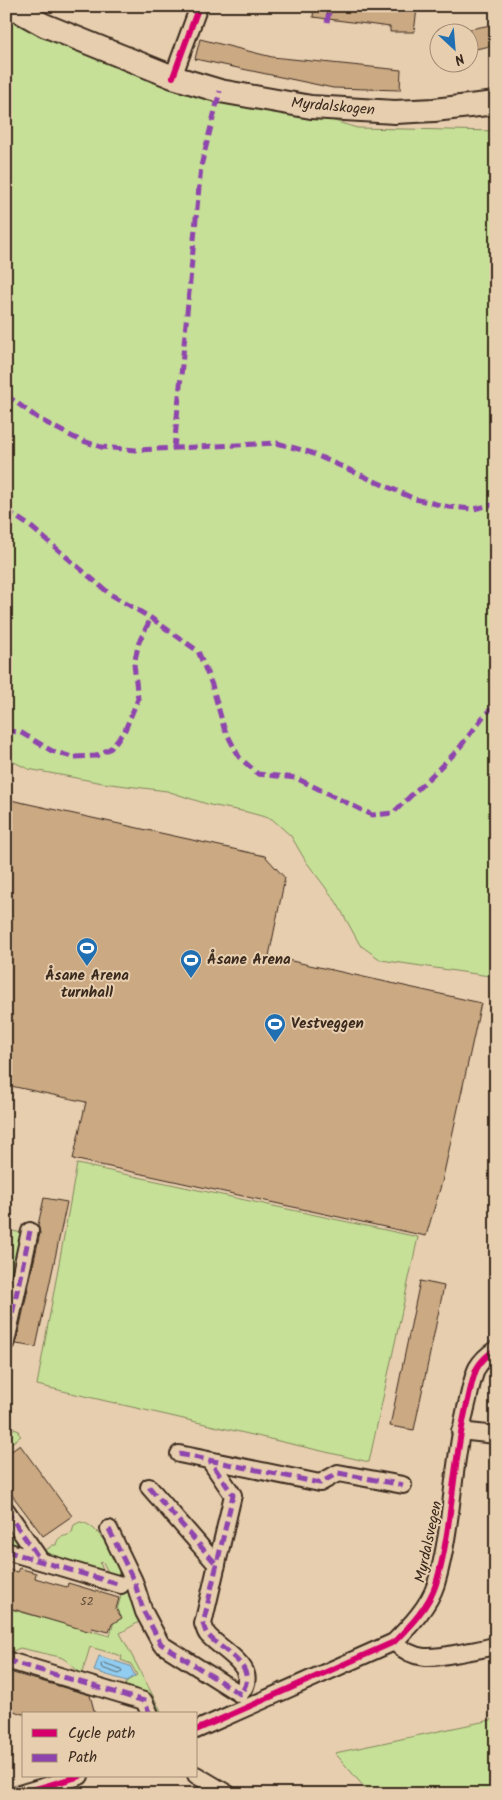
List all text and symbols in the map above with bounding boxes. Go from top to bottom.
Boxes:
north arrow [430,22,480,72]
text: N [450,47,468,71]
street label: Myrdalskogen [290,91,376,123]
sports icon: Åsane Arena turnhall [75,936,99,967]
sports icon: Åsane Arena [179,948,203,979]
place label: Åsane Arena [207,948,291,972]
place label: Åsane Arena turnhall [45,964,129,1005]
sports icon: Vestveggen [263,1012,287,1043]
place label: Vestveggen [291,1012,364,1036]
street label: Myrdalsvegen [409,1499,449,1585]
house number: 52 [80,1592,94,1611]
legend [22,1712,198,1778]
text: Cycle path [68,1722,135,1746]
text: Path [68,1746,97,1770]

